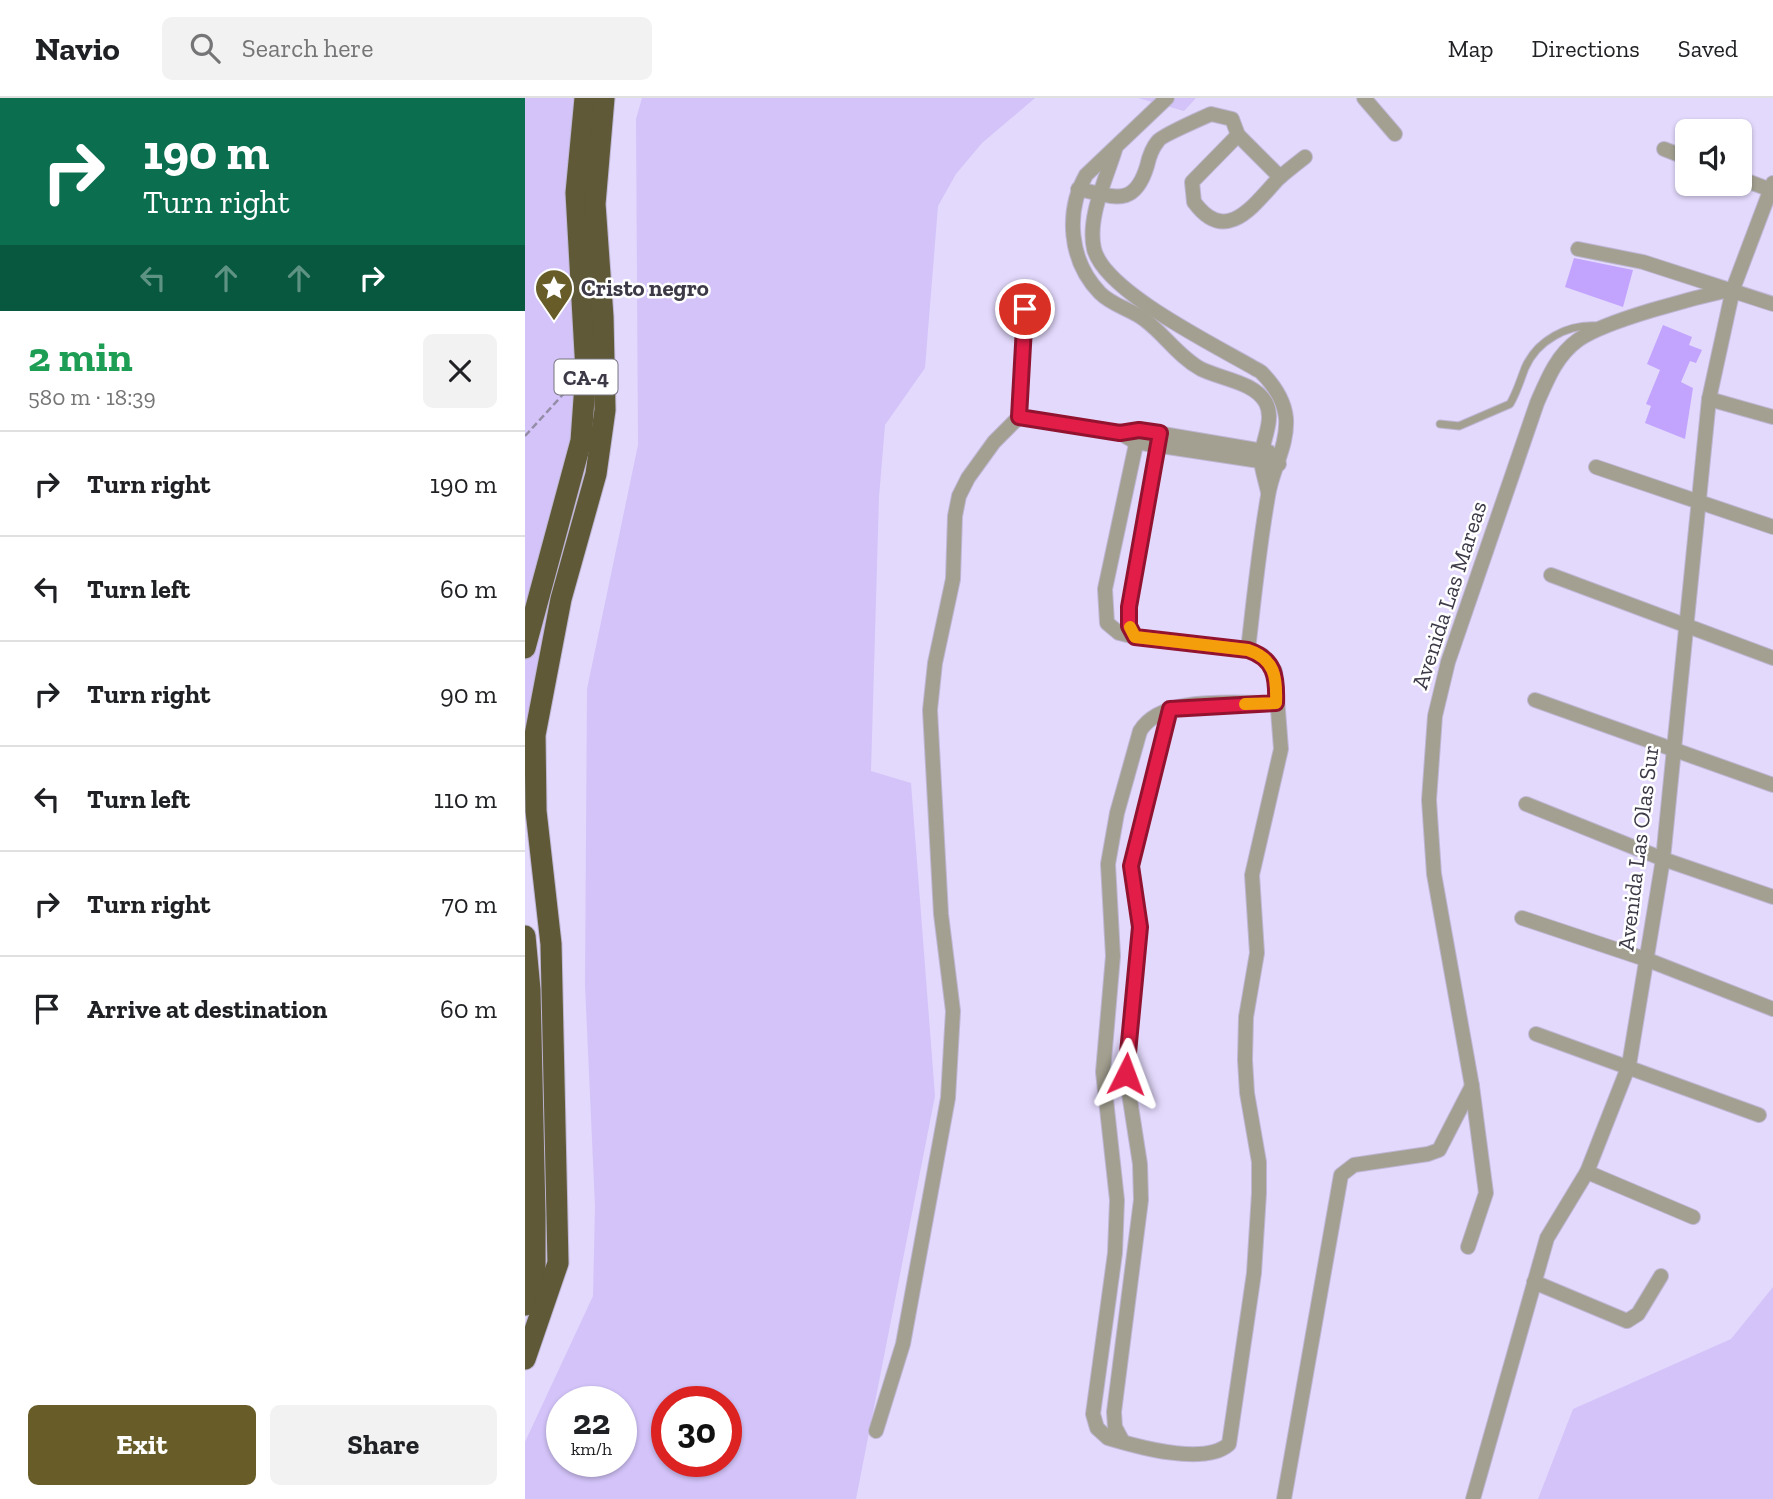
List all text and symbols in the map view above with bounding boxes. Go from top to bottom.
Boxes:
search box [162,17,652,80]
text: Navio [35,29,120,68]
icon: search [186,29,224,67]
text: Search here [242,32,374,64]
text: Map [1448,34,1494,63]
text: Directions [1532,34,1640,63]
text: Saved [1678,34,1738,63]
map controls [1675,119,1752,196]
button: sound [1675,119,1752,196]
text: 190 m [143,123,269,182]
icon: right [28,126,119,217]
text: Turn right [143,183,290,221]
icon: left [134,259,172,297]
icon: ahead [207,259,245,297]
icon: ahead [280,259,318,297]
icon: right [353,259,391,297]
place icon: Cristo negro [533,267,575,322]
place label: Cristo negro [581,274,709,302]
pin [995,279,1055,339]
icon: arrive [1006,290,1044,328]
text: 2 min [28,331,133,382]
button: close [423,334,497,408]
road number: CA-4 [554,360,617,394]
text: 580 m · 18:39 [28,383,156,411]
icon: right [28,465,66,503]
text: Turn right [87,468,210,500]
text: 190 m [430,468,497,500]
street label: Avenida Las Mareas [1405,497,1493,693]
icon: left [28,570,66,608]
text: Turn left [87,573,190,605]
text: 60 m [440,573,497,605]
icon: right [28,675,66,713]
text: Turn right [87,678,210,710]
text: 90 m [440,678,497,710]
street label: Avenida Las Olas Sur [1611,743,1665,953]
icon: left [28,780,66,818]
text: Turn left [87,783,190,815]
text: 110 m [434,783,497,815]
icon: right [28,885,66,923]
text: Turn right [87,888,210,920]
text: 70 m [441,888,497,920]
icon: arrive [28,990,66,1028]
text: Arrive at destination [87,993,327,1025]
text: 60 m [440,993,497,1025]
position arrow [1089,1037,1163,1111]
speed limit sign: 30 [651,1386,742,1477]
text: 22 [573,1401,610,1443]
button: Exit [28,1405,256,1485]
button: Share [270,1405,497,1485]
text: km/h [571,1438,612,1460]

